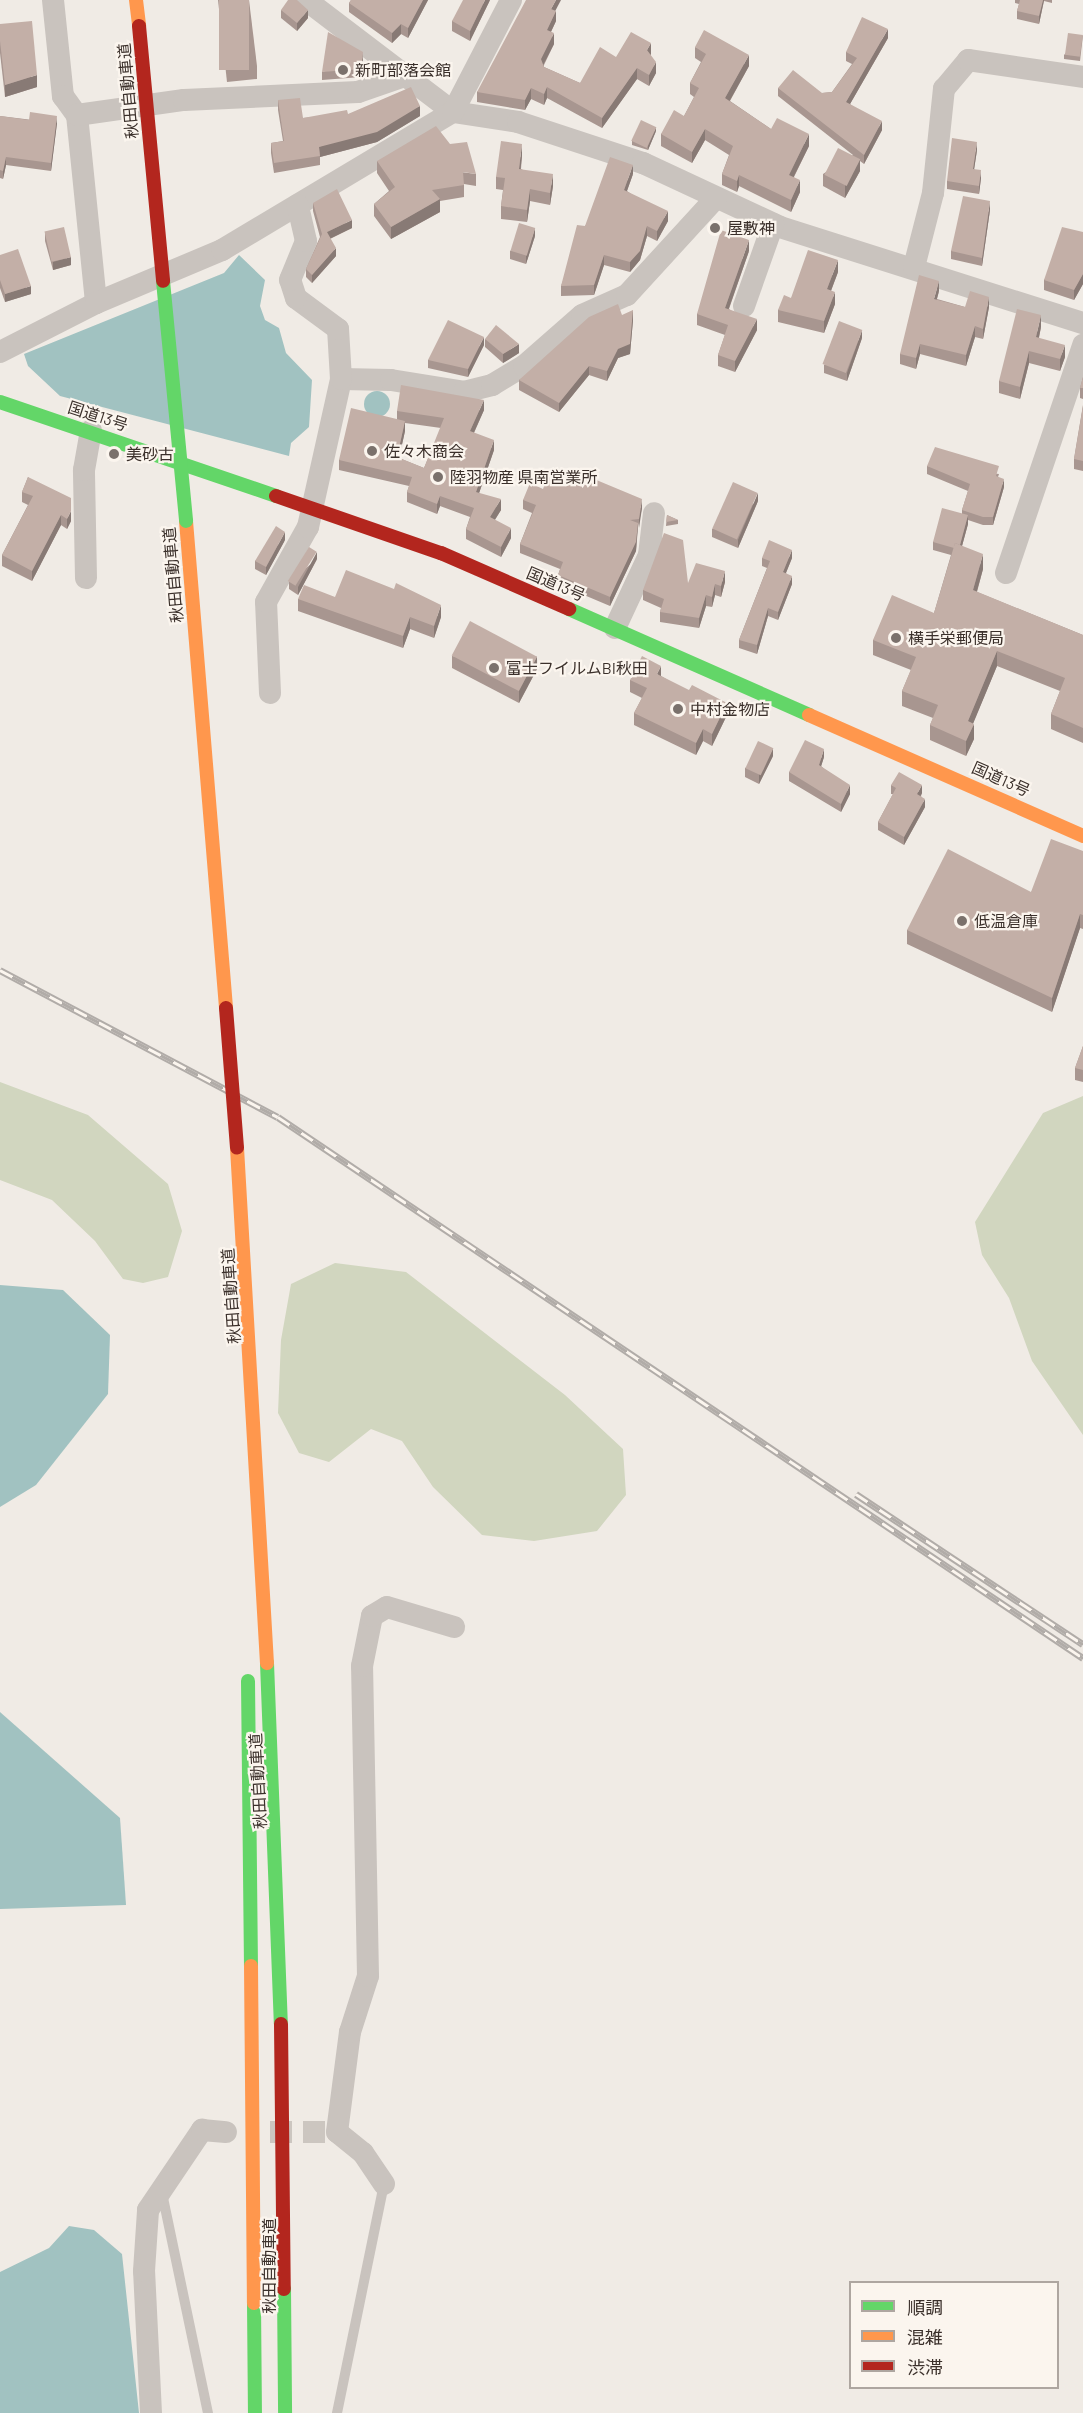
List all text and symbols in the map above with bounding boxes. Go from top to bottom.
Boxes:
street label: 秋田自動車道 [114,42,142,140]
place label: 新町部落会館 [355,60,451,80]
marker: 新町部落会館 [336,63,350,77]
place label: 屋敷神 [727,218,775,238]
marker: 屋敷神 [708,221,722,235]
street label: 国道13号 [66,397,130,435]
place label: 佐々木商会 [384,441,464,461]
place label: 美砂古 [126,444,174,464]
marker: 佐々木商会 [365,444,379,458]
marker: 美砂古 [107,447,121,461]
place label: 陸羽物産 県南営業所 [450,467,597,487]
marker: 陸羽物産 県南営業所 [431,470,445,484]
street label: 秋田自動車道 [159,526,187,624]
street label: 国道13号 [524,563,588,605]
place label: 横手栄郵便局 [908,628,1004,648]
marker: 横手栄郵便局 [889,631,903,645]
place label: 富士フイルムBI秋田 [506,658,648,678]
marker: 富士フイルムBI秋田 [487,661,501,675]
place label: 中村金物店 [690,699,770,719]
marker: 中村金物店 [671,702,685,716]
street label: 国道13号 [969,758,1033,800]
place label: 低温倉庫 [974,911,1038,931]
marker: 低温倉庫 [955,914,969,928]
street label: 秋田自動車道 [218,1247,244,1345]
street label: 秋田自動車道 [246,1733,270,1829]
street label: 秋田自動車道 [259,2218,279,2314]
legend [849,2281,1059,2389]
text: 順調 [907,2296,943,2318]
text: 混雑 [907,2326,943,2348]
text: 渋滞 [907,2356,943,2378]

